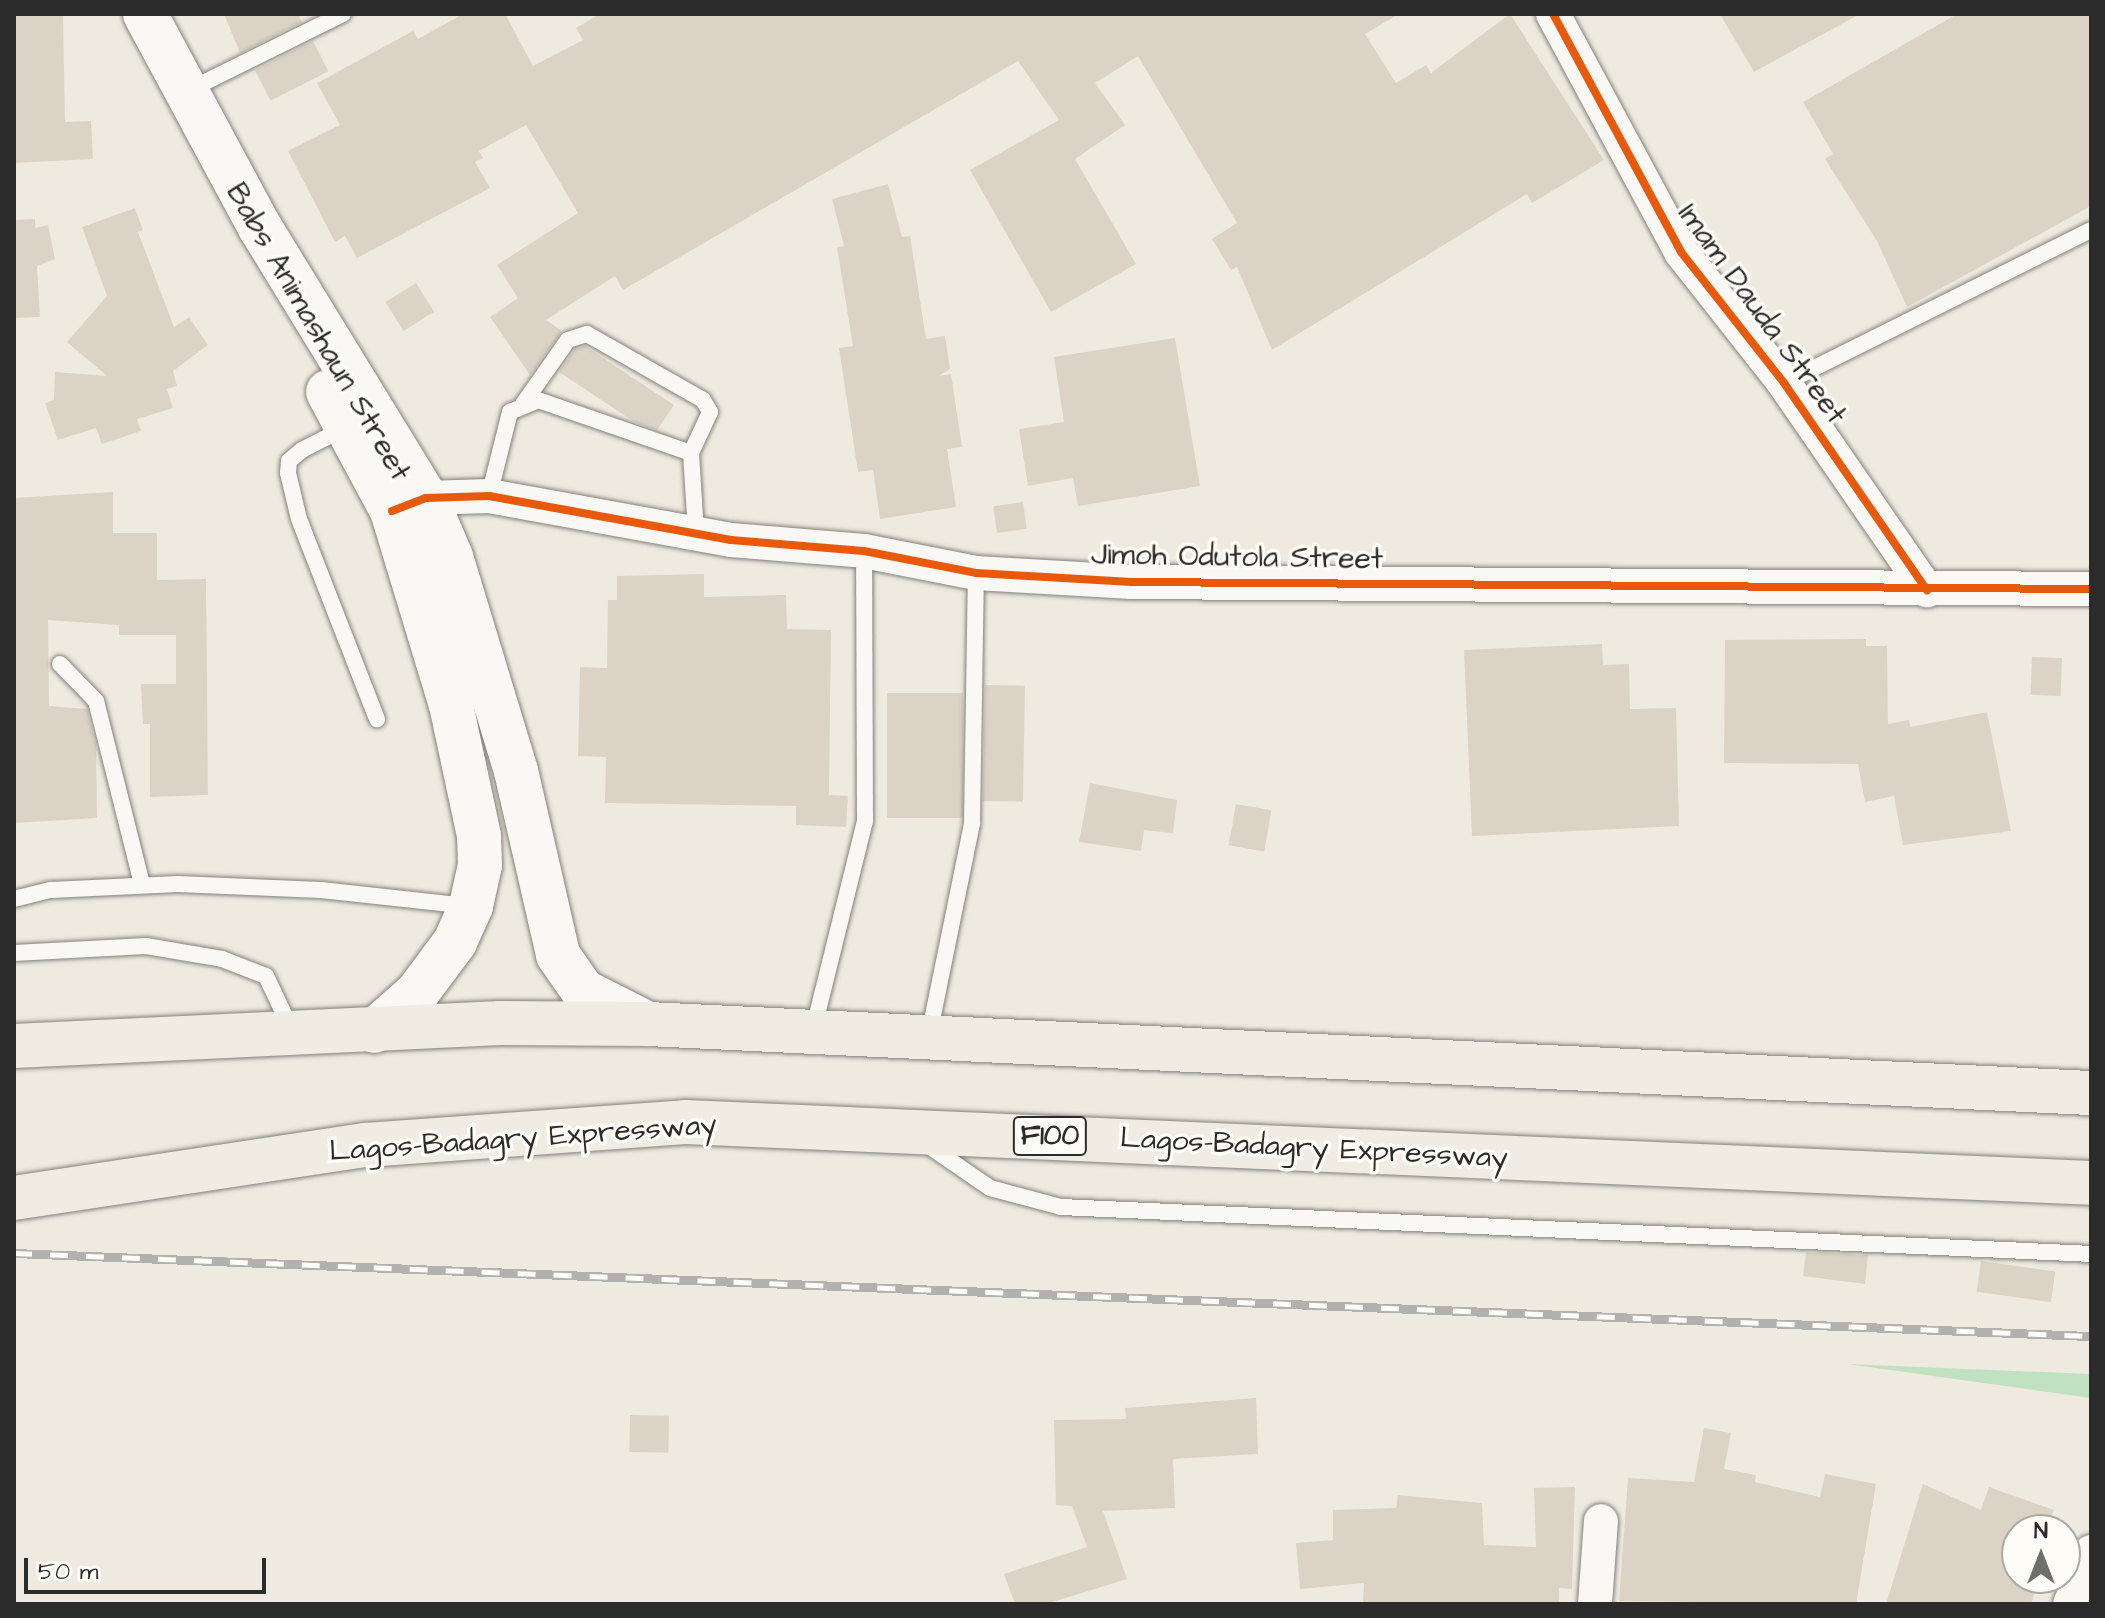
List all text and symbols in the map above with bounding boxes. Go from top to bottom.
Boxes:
street label: Babs Animashaun Street [218,177,418,487]
street label: Imam Dauda Street [1670,197,1854,431]
street label: Jimoh Odutola Street [1091,536,1383,578]
street label: Lagos-Badagry Expressway [328,1107,718,1169]
road number: F100 [1012,1112,1088,1160]
street label: Lagos-Badagry Expressway [1119,1120,1509,1176]
north arrow [2001,1514,2081,1594]
text: N [2034,1516,2048,1547]
scale bar [28,1542,270,1592]
text: 50 m [38,1555,98,1589]

